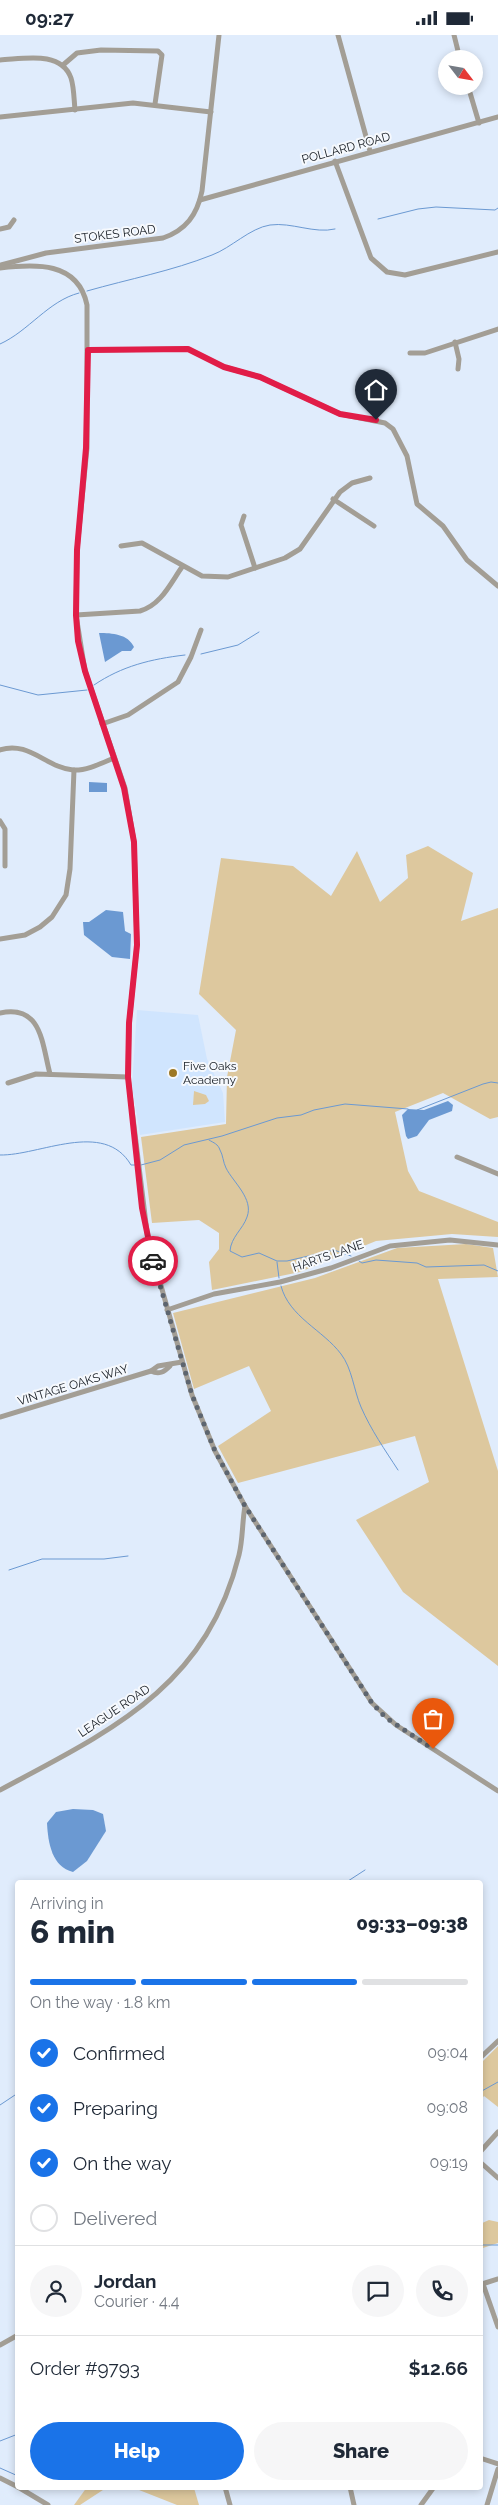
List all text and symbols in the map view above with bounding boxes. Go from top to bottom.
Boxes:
text: 09:27 [25,7,74,29]
north arrow [438,50,482,95]
map controls [438,50,483,95]
street label: POLLARD ROAD [300,129,392,167]
street label: STOKES ROAD [74,222,157,246]
pin [355,369,397,420]
icon: home [362,376,390,404]
place label: Five Oaks Academy [183,1059,237,1087]
marker: Five Oaks Academy [167,1067,179,1079]
courier [128,1236,178,1286]
street label: HARTS LANE [291,1237,365,1275]
icon: car [139,1247,167,1275]
street label: VINTAGE OAKS WAY [16,1361,130,1408]
street label: LEAGUE ROAD [76,1682,153,1740]
pin [412,1698,454,1749]
icon: bag [419,1705,447,1733]
text: Arriving in [30,1894,104,1913]
text: 09:33–09:38 [356,1912,468,1934]
text: 6 min [30,1913,115,1950]
text: On the way · 1.8 km [30,1993,170,2012]
icon: check [30,2039,58,2067]
text: Confirmed [73,2042,165,2064]
text: 09:04 [427,2043,468,2062]
icon: check [30,2094,58,2122]
text: Preparing [73,2097,158,2119]
text: 09:08 [427,2098,468,2117]
icon: check [30,2149,58,2177]
text: On the way [73,2152,172,2174]
text: 09:19 [430,2153,468,2172]
text: Delivered [73,2207,157,2229]
button: person [30,2265,82,2317]
button: chat [352,2265,404,2317]
button: phone [416,2265,468,2317]
text: Jordan [94,2270,157,2292]
text: Courier · 4.4 [94,2292,179,2311]
text: Order #9793 [30,2357,140,2379]
text: $12.66 [409,2357,468,2379]
button: Help [30,2422,244,2480]
button: Share [254,2422,468,2480]

